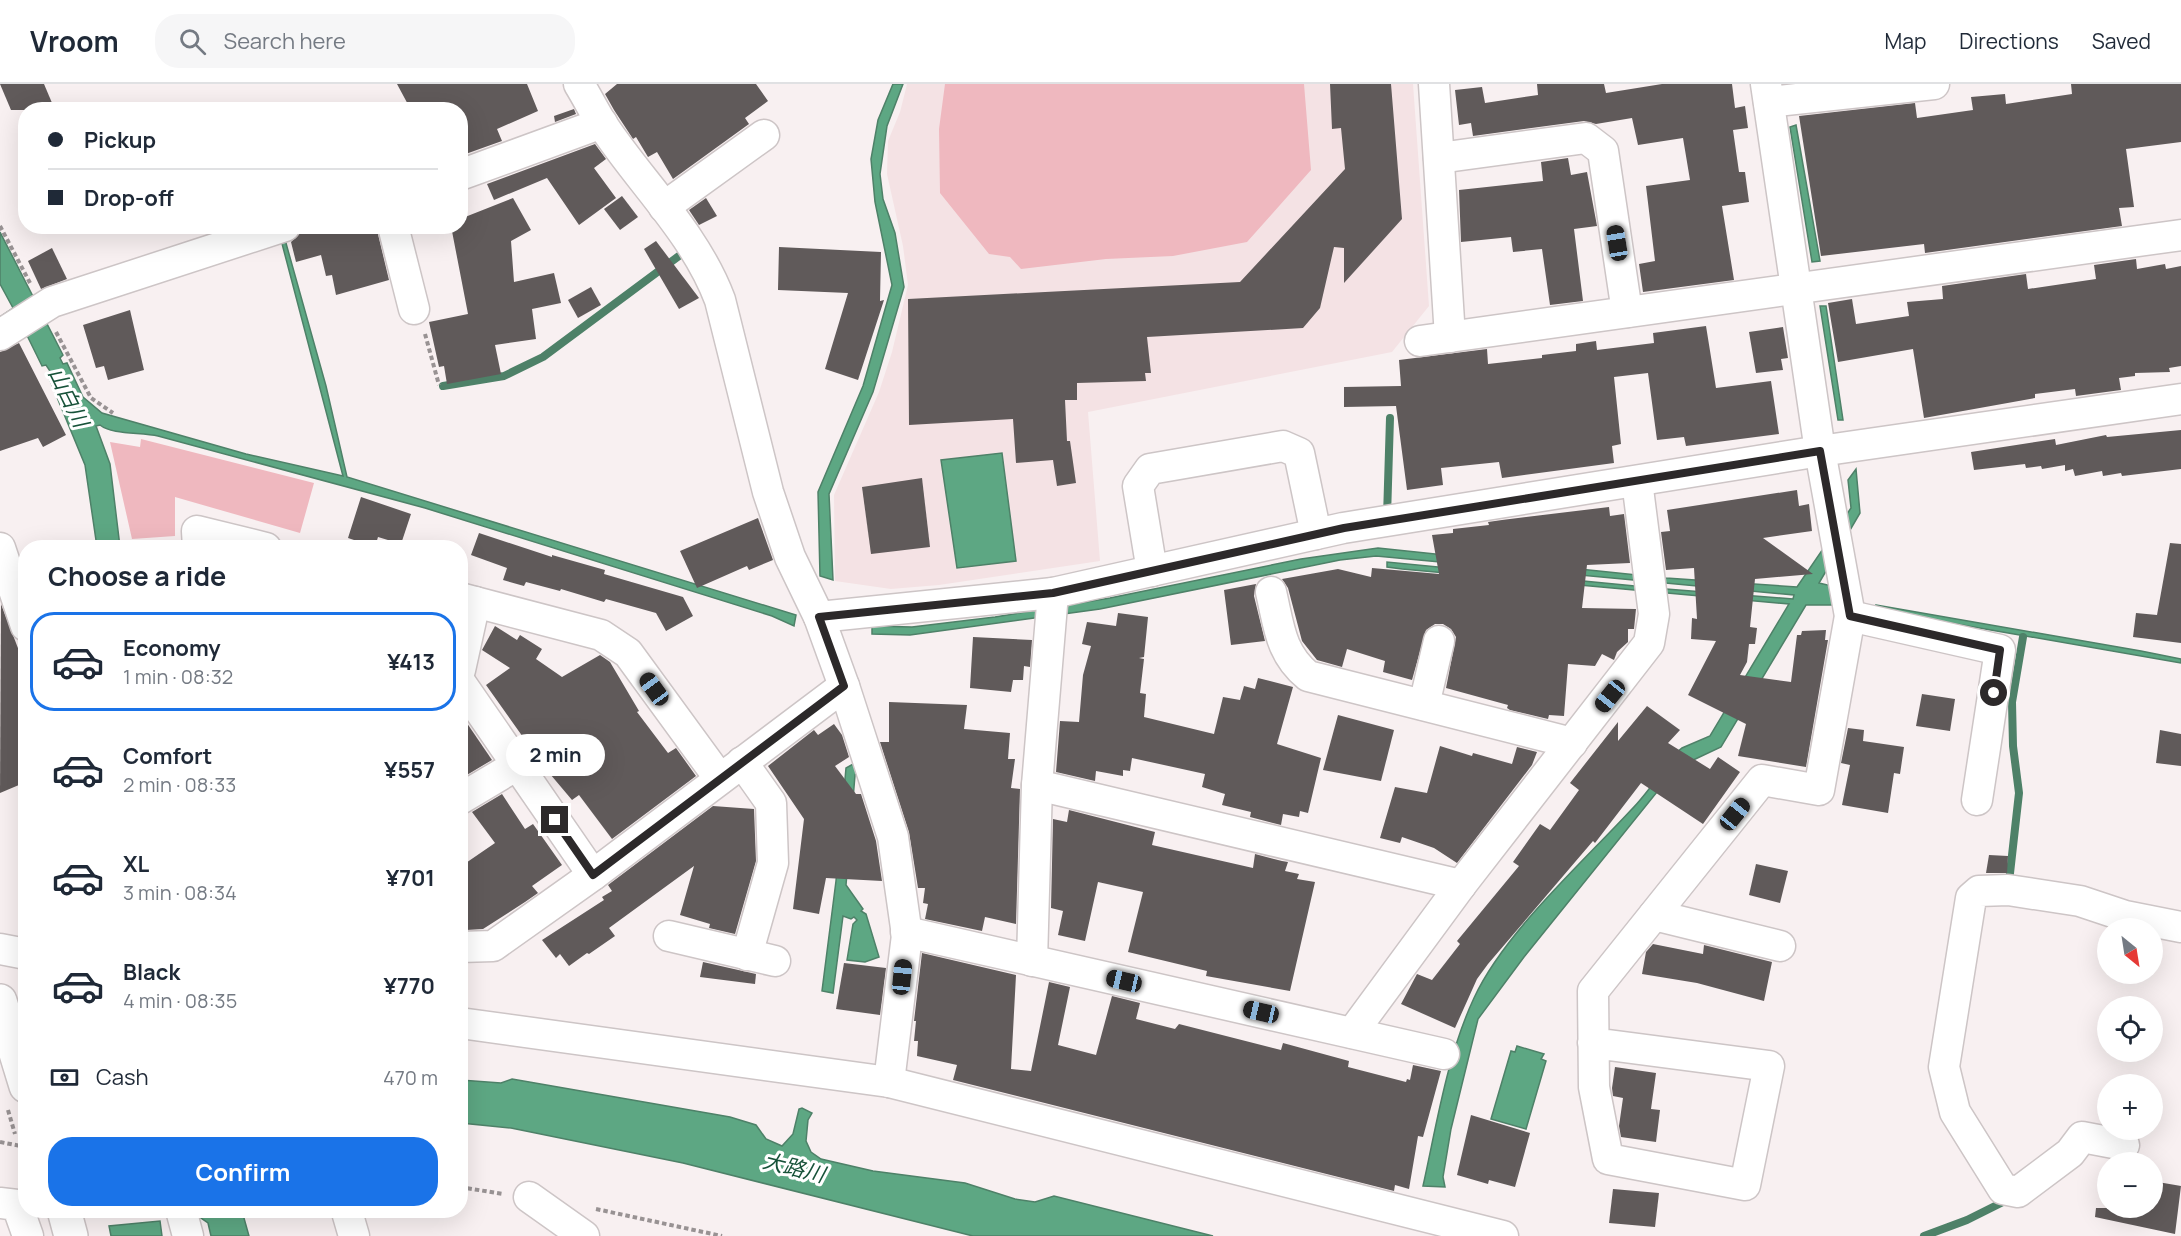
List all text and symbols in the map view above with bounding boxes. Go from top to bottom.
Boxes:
search box [155,14,575,68]
text: Vroom [30,22,119,60]
icon: search [176,25,209,58]
text: Search here [224,26,346,56]
text: Map [1885,27,1926,55]
text: Directions [1959,27,2059,55]
text: Saved [2092,27,2151,55]
text: Pickup [84,125,156,155]
text: Drop-off [84,183,174,213]
car [1605,224,1629,262]
water label: 山白川 [43,363,96,433]
text: Choose a ride [48,557,226,594]
text: Economy [123,633,221,663]
icon: car [51,635,105,689]
text: ¥413 [387,647,435,677]
text: 1 min · 08:32 [123,663,233,690]
car [636,669,672,709]
car [1592,676,1628,716]
route start [1980,679,2007,706]
callout: 2 min [506,733,604,775]
text: Comfort [123,741,212,771]
text: 2 min [529,741,582,768]
icon: car [51,743,105,797]
text: ¥557 [384,755,435,785]
text: 2 min · 08:33 [123,771,236,798]
car [1717,794,1753,834]
route end [541,806,568,833]
text: XL [123,849,149,879]
icon: car [51,851,105,905]
text: ¥701 [386,863,435,893]
text: 3 min · 08:34 [123,879,237,906]
north arrow [2097,918,2163,984]
map controls [2097,918,2163,1218]
text: Black [123,957,180,987]
car [891,958,913,996]
icon: car [51,959,105,1013]
car [1104,968,1144,994]
text: ¥770 [383,971,435,1001]
text: 4 min · 08:35 [123,987,237,1014]
button: locate [2097,996,2163,1062]
car [1241,999,1281,1025]
icon: cash [48,1061,81,1094]
text: Cash [96,1062,149,1092]
text: 470 m [383,1064,438,1091]
button: + [2097,1074,2163,1140]
button: Confirm [48,1137,438,1206]
water label: 大路川 [760,1146,830,1189]
button: − [2097,1152,2163,1218]

